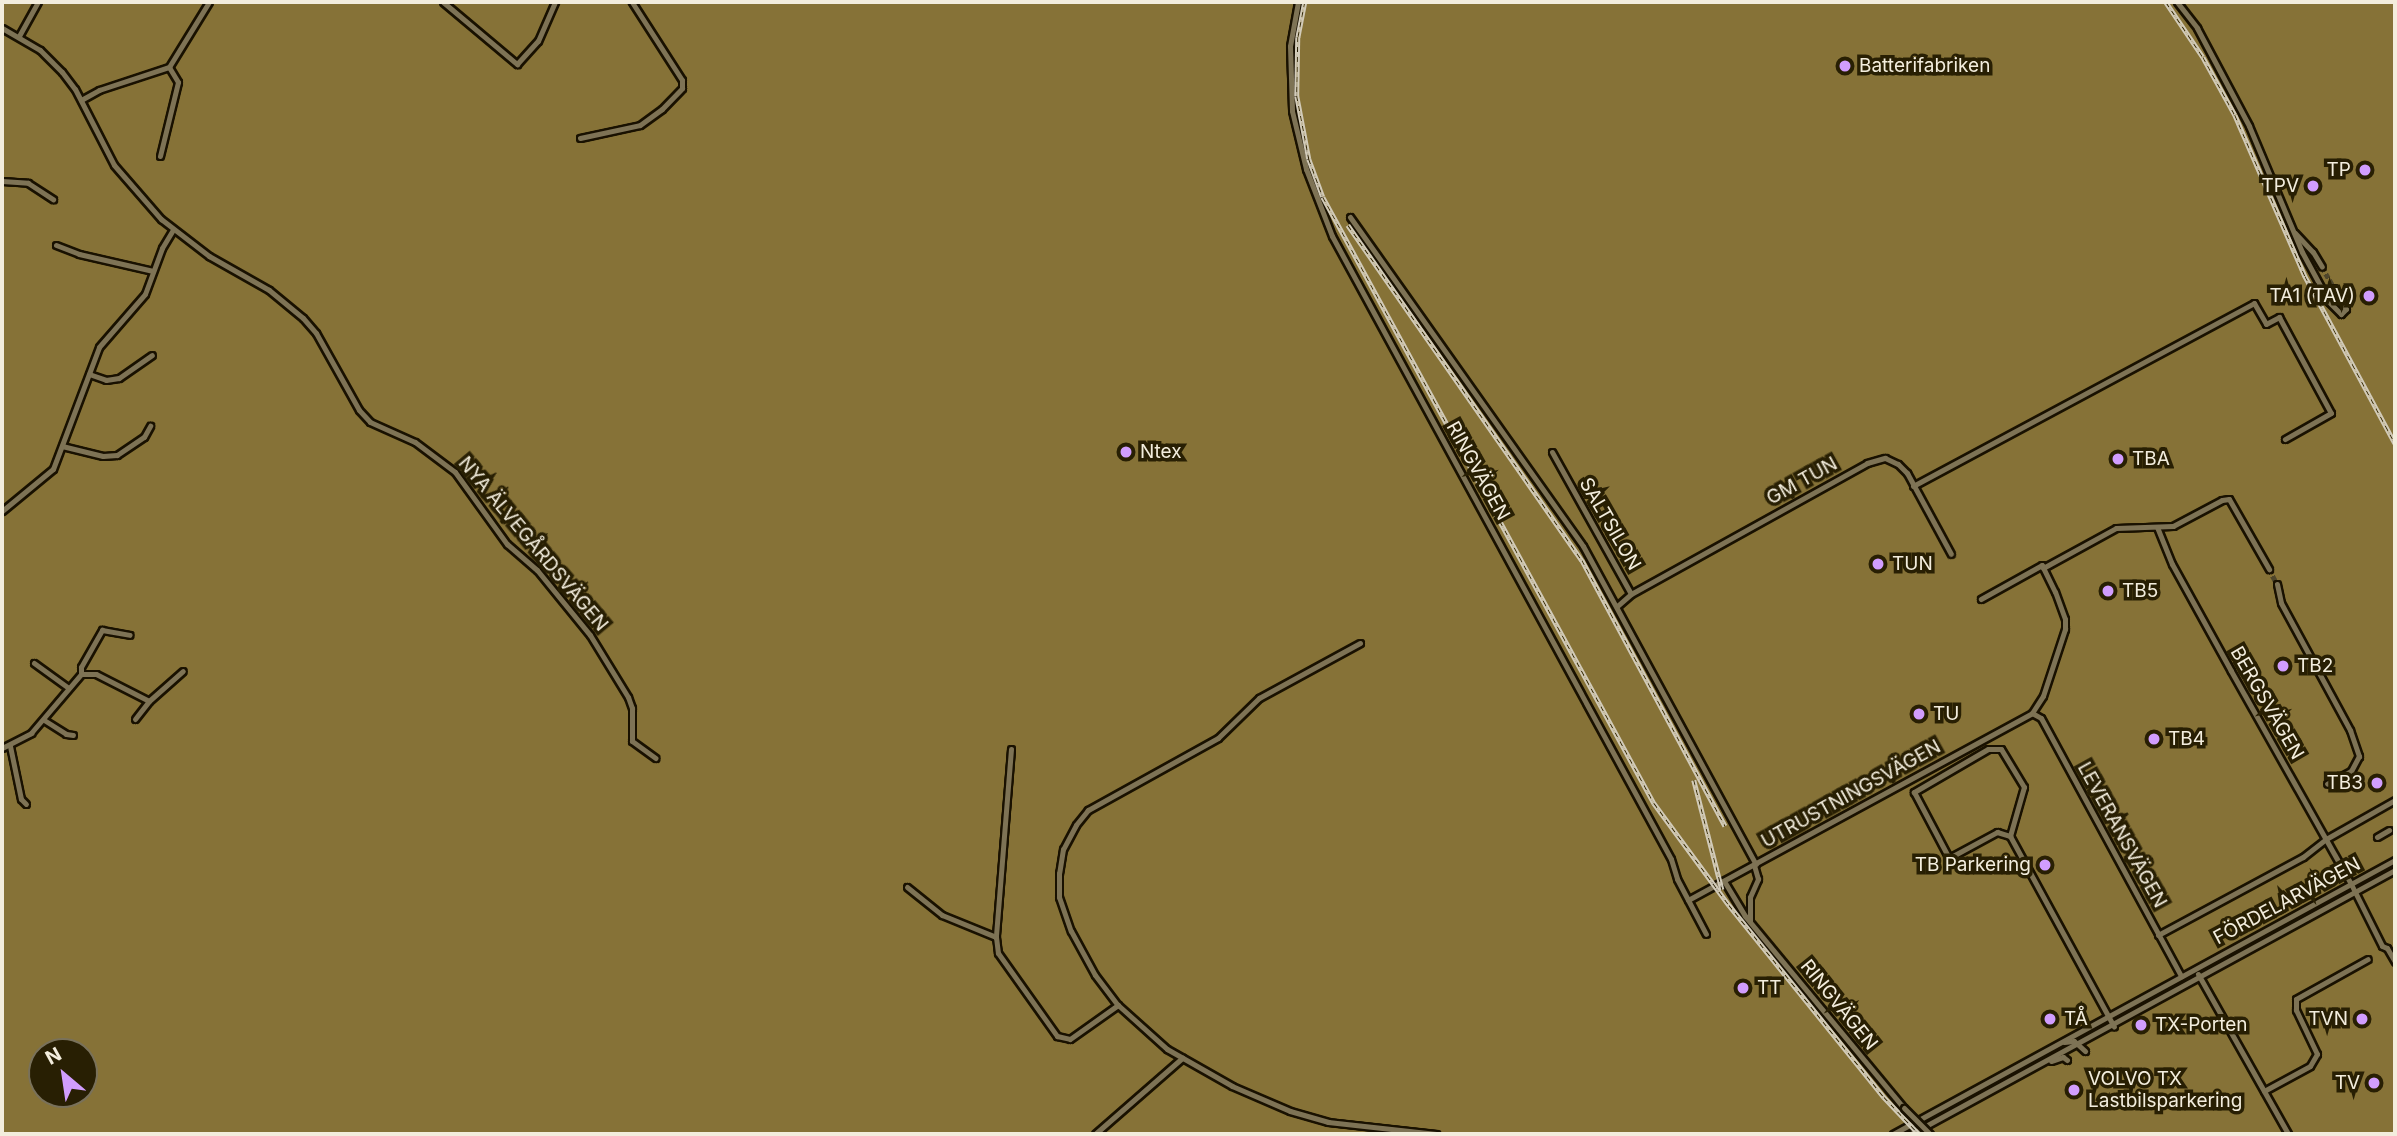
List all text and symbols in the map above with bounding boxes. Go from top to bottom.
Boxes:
place label: Batterifabriken [1859,55,1990,77]
marker: Batterifabriken [1837,58,1853,74]
place label: TP [2327,159,2351,181]
marker: TP [2357,162,2373,178]
place label: TPV [2261,175,2299,197]
marker: TPV [2305,178,2321,194]
place label: TA1 (TAV) [2269,285,2355,307]
marker: TA1 (TAV) [2361,288,2377,304]
street label: RINGVÄGEN [1441,418,1515,524]
place label: Ntex [1140,441,1182,463]
marker: Ntex [1118,444,1134,460]
place label: TBA [2132,448,2170,470]
marker: TBA [2110,451,2126,467]
street label: NYA ÄLVEGÅRDSVÄGEN [453,452,613,636]
street label: GM TUN [1763,452,1841,510]
street label: SALTSILON [1574,474,1646,574]
place label: TUN [1892,553,1933,575]
marker: TUN [1870,556,1886,572]
place label: TB5 [2122,580,2158,602]
marker: TB5 [2100,583,2116,599]
street label: BERGSVÄGEN [2225,642,2309,764]
place label: TB2 [2297,655,2333,677]
marker: TB2 [2275,658,2291,674]
place label: TU [1933,703,1959,725]
marker: TU [1911,706,1927,722]
place label: TB4 [2168,728,2205,750]
marker: TB4 [2146,731,2162,747]
street label: UTRUSTNINGSVÄGEN [1757,735,1945,853]
street label: LEVERANSVÄGEN [2073,758,2171,912]
place label: TB3 [2327,772,2363,794]
marker: TB3 [2369,775,2385,791]
street label: FÖRDELARVÄGEN [2210,853,2364,949]
place label: TB Parkering [1915,854,2031,876]
marker: TB Parkering [2037,857,2053,873]
street label: RINGVÄGEN [1796,955,1882,1055]
place label: TT [1757,977,1782,999]
marker: TT [1735,980,1751,996]
place label: TÅ [2064,1008,2088,1030]
place label: TVN [2308,1008,2348,1030]
marker: TÅ [2042,1011,2058,1027]
marker: TVN [2354,1011,2370,1027]
place label: TX-Porten [2155,1014,2248,1036]
marker: TX-Porten [2133,1017,2149,1033]
north arrow [28,1038,98,1108]
text: N [42,1042,65,1070]
place label: VOLVO TX Lastbilsparkering [2088,1068,2242,1112]
place label: TV [2335,1072,2360,1094]
marker: TV [2366,1075,2382,1091]
marker: VOLVO TX Lastbilsparkering [2066,1082,2082,1098]

